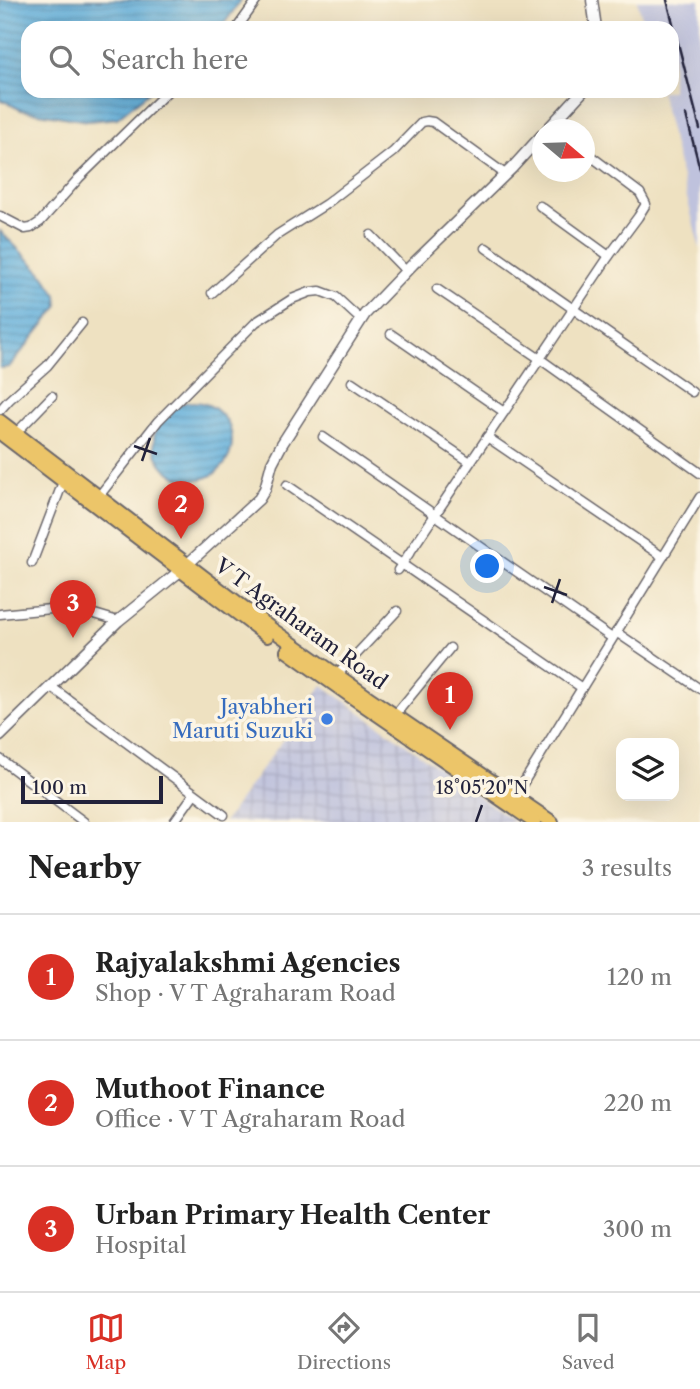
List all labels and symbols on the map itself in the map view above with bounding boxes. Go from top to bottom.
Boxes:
north arrow [532,119,595,182]
pin: 2 [158,481,204,539]
your location [470,549,504,583]
street label: V T Agraharam Road [209,552,392,695]
pin: 3 [50,580,96,638]
pin: 1 [427,672,473,730]
place label: Jayabheri Maruti Suzuki [172,694,313,743]
marker: Jayabheri Maruti Suzuki [319,711,335,727]
scale bar [21,773,163,805]
text: 18°05'20"N [436,777,528,799]

